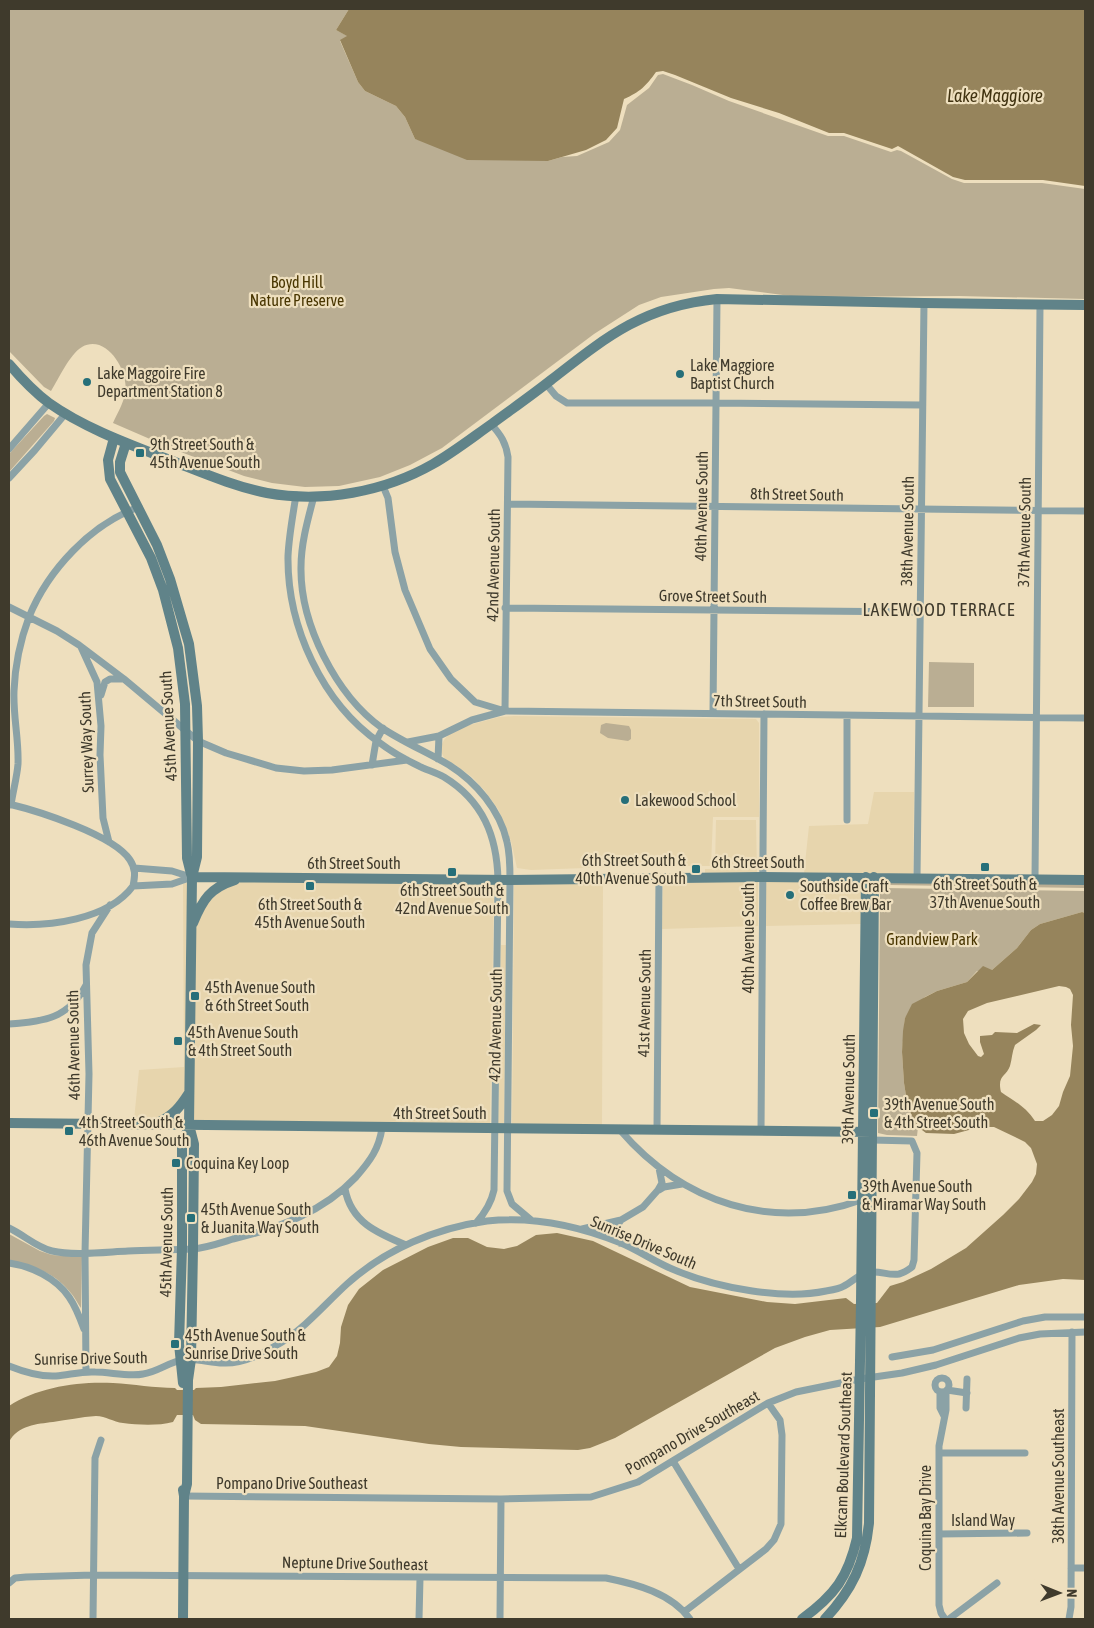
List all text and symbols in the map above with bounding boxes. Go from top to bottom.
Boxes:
water label: Lake Maggiore [947,85,1043,106]
park label: Boyd Hill Nature Preserve [250,273,344,309]
place label: Lake Maggiore Baptist Church [690,356,775,393]
place label: Lake Maggoire Fire Department Station 8 [97,364,223,401]
marker: Lake Maggiore Baptist Church [674,368,686,380]
marker: Lake Maggoire Fire Department Station 8 [81,376,93,388]
place label: 9th Street South & 45th Avenue South [150,435,260,471]
marker: 9th Street South & 45th Avenue South [134,447,146,459]
street label: 40th Avenue South [691,451,711,561]
street label: 38th Avenue South [897,476,917,586]
street label: 37th Avenue South [1014,477,1034,587]
street label: 8th Street South [750,484,844,504]
street label: 42nd Avenue South [483,508,503,622]
street label: Grove Street South [659,586,767,606]
district label: LAKEWOOD TERRACE [863,599,1015,620]
street label: 45th Avenue South [156,670,180,782]
street label: Surrey Way South [75,691,98,793]
street label: 7th Street South [713,691,807,711]
place label: Lakewood School [635,791,737,809]
marker: Lakewood School [619,794,631,806]
place label: 6th Street South & 40th Avenue South [576,851,687,887]
street label: 6th Street South [711,853,805,871]
street label: 6th Street South [307,854,401,872]
marker: 6th Street South & 37th Avenue South [979,861,991,873]
marker: 6th Street South & 40th Avenue South [690,863,702,875]
marker: 6th Street South & 42nd Avenue South [446,866,458,878]
place label: 6th Street South & 37th Avenue South [930,875,1040,911]
place label: Southside Craft Coffee Brew Bar [800,877,891,913]
marker: 6th Street South & 45th Avenue South [304,880,316,892]
place label: 6th Street South & 42nd Avenue South [395,881,509,917]
street label: 40th Avenue South [739,883,757,993]
marker: Southside Craft Coffee Brew Bar [784,889,796,901]
place label: 6th Street South & 45th Avenue South [255,895,365,931]
park label: Grandview Park [886,930,978,948]
street label: 41st Avenue South [634,949,654,1057]
street label: 42nd Avenue South [485,968,505,1082]
place label: 45th Avenue South & 6th Street South [205,978,315,1014]
street label: 46th Avenue South [63,990,83,1100]
marker: 45th Avenue South & 6th Street South [189,990,201,1002]
place label: 45th Avenue South & 4th Street South [188,1023,298,1059]
street label: 39th Avenue South [838,1034,858,1144]
marker: 45th Avenue South & 4th Street South [172,1035,184,1047]
place label: 39th Avenue South & 4th Street South [884,1095,994,1131]
street label: 4th Street South [393,1104,487,1122]
marker: 39th Avenue South & 4th Street South [868,1107,880,1119]
place label: 4th Street South & 46th Avenue South [79,1113,189,1149]
marker: 4th Street South & 46th Avenue South [63,1125,75,1137]
place label: Coquina Key Loop [186,1154,289,1173]
marker: Coquina Key Loop [170,1157,182,1169]
place label: 39th Avenue South & Miramar Way South [862,1177,986,1214]
street label: 45th Avenue South [156,1187,176,1297]
marker: 39th Avenue South & Miramar Way South [846,1189,858,1201]
place label: 45th Avenue South & Juanita Way South [201,1200,319,1237]
marker: 45th Avenue South & Juanita Way South [185,1212,197,1224]
street label: Sunrise Drive South [588,1212,700,1272]
place label: 45th Avenue South & Sunrise Drive South [185,1326,307,1362]
marker: 45th Avenue South & Sunrise Drive South [169,1338,181,1350]
street label: Sunrise Drive South [34,1348,148,1368]
street label: Elkcam Boulevard Southeast [831,1371,855,1539]
street label: Pompano Drive Southeast [622,1386,763,1479]
street label: 38th Avenue Southeast [1049,1408,1067,1544]
street label: Coquina Bay Drive [916,1465,935,1571]
street label: Pompano Drive Southeast [216,1474,368,1493]
street label: Island Way [951,1511,1015,1530]
street label: Neptune Drive Southeast [282,1553,429,1574]
north arrow [1034,1568,1084,1618]
text: N [1064,1589,1080,1597]

